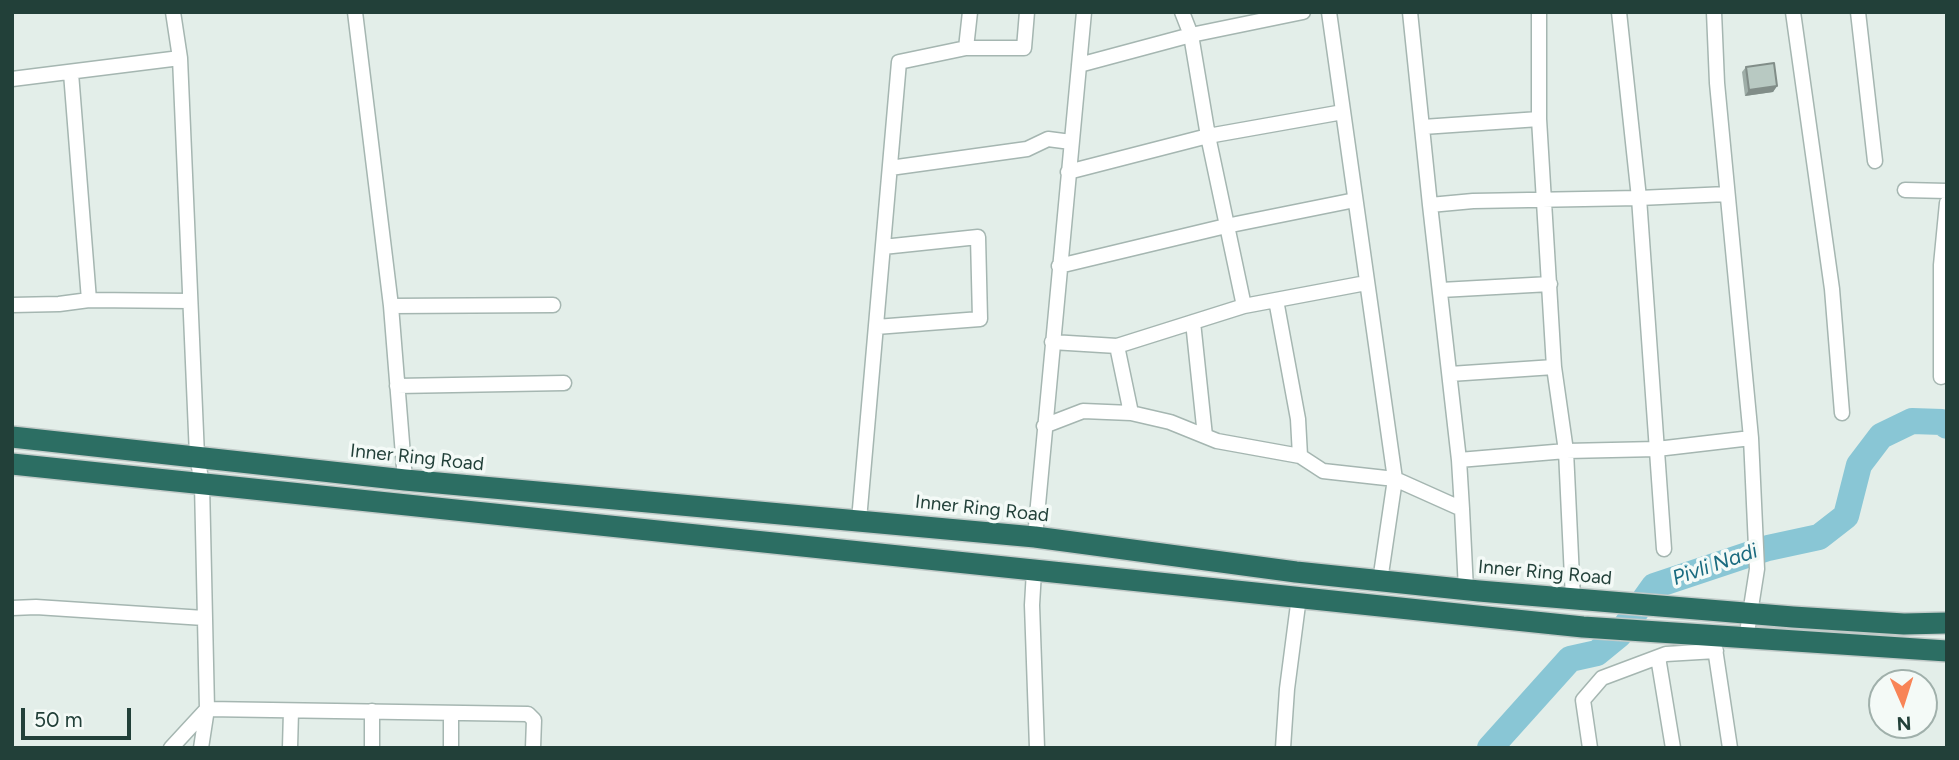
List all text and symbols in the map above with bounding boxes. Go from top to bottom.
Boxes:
street label: Inner Ring Road [349,440,485,476]
street label: Inner Ring Road [914,491,1050,527]
water label: Pivli Nadi [1669,539,1761,591]
street label: Inner Ring Road [1477,556,1613,590]
north arrow [1868,669,1938,739]
scale bar [24,694,135,738]
text: 50 m [34,707,83,732]
text: N [1896,712,1912,735]

